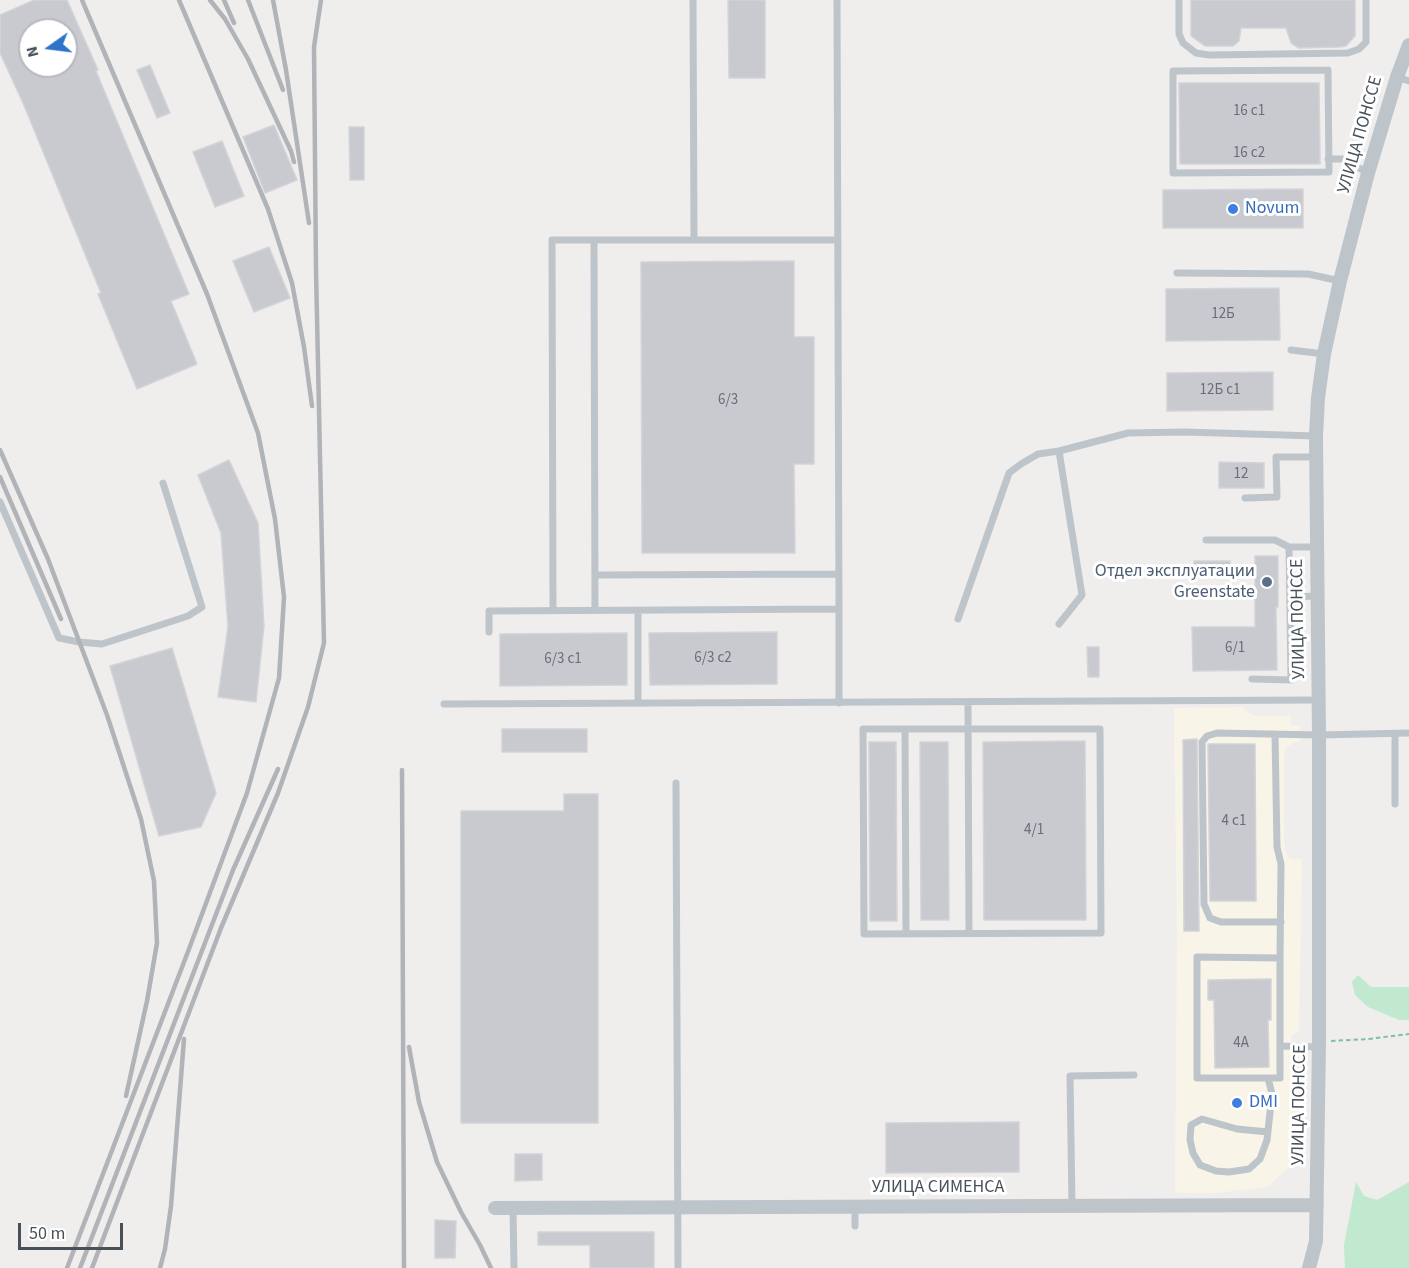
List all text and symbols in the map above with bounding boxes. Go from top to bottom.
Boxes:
north arrow [18,18,78,78]
text: N [21,44,44,60]
street label: УЛИЦА ПОНССЕ [1334,74,1388,196]
house number: 16 с1 [1233,103,1265,121]
house number: 16 с2 [1233,145,1265,163]
place label: Novum [1245,198,1299,220]
marker: Novum [1226,202,1240,216]
house number: 12Б [1211,306,1235,324]
house number: 12Б с1 [1200,382,1240,400]
house number: 6/3 [718,392,738,410]
house number: 12 [1234,466,1248,484]
street label: УЛИЦА ПОНССЕ [1287,558,1311,680]
place label: Отдел эксплуатации Greenstate [1095,561,1255,604]
marker: Отдел эксплуатации Greenstate [1260,575,1274,589]
house number: 6/1 [1225,640,1245,658]
house number: 6/3 с2 [694,650,732,668]
house number: 6/3 с1 [544,651,582,669]
house number: 4 с1 [1222,813,1246,831]
house number: 4/1 [1024,822,1044,840]
house number: 4А [1233,1035,1249,1053]
street label: УЛИЦА ПОНССЕ [1288,1044,1312,1166]
place label: DMI [1249,1092,1278,1114]
marker: DMI [1230,1096,1244,1110]
street label: УЛИЦА СИМЕНСА [872,1177,1004,1199]
scale bar [21,1211,126,1249]
text: 50 m [29,1221,65,1246]

